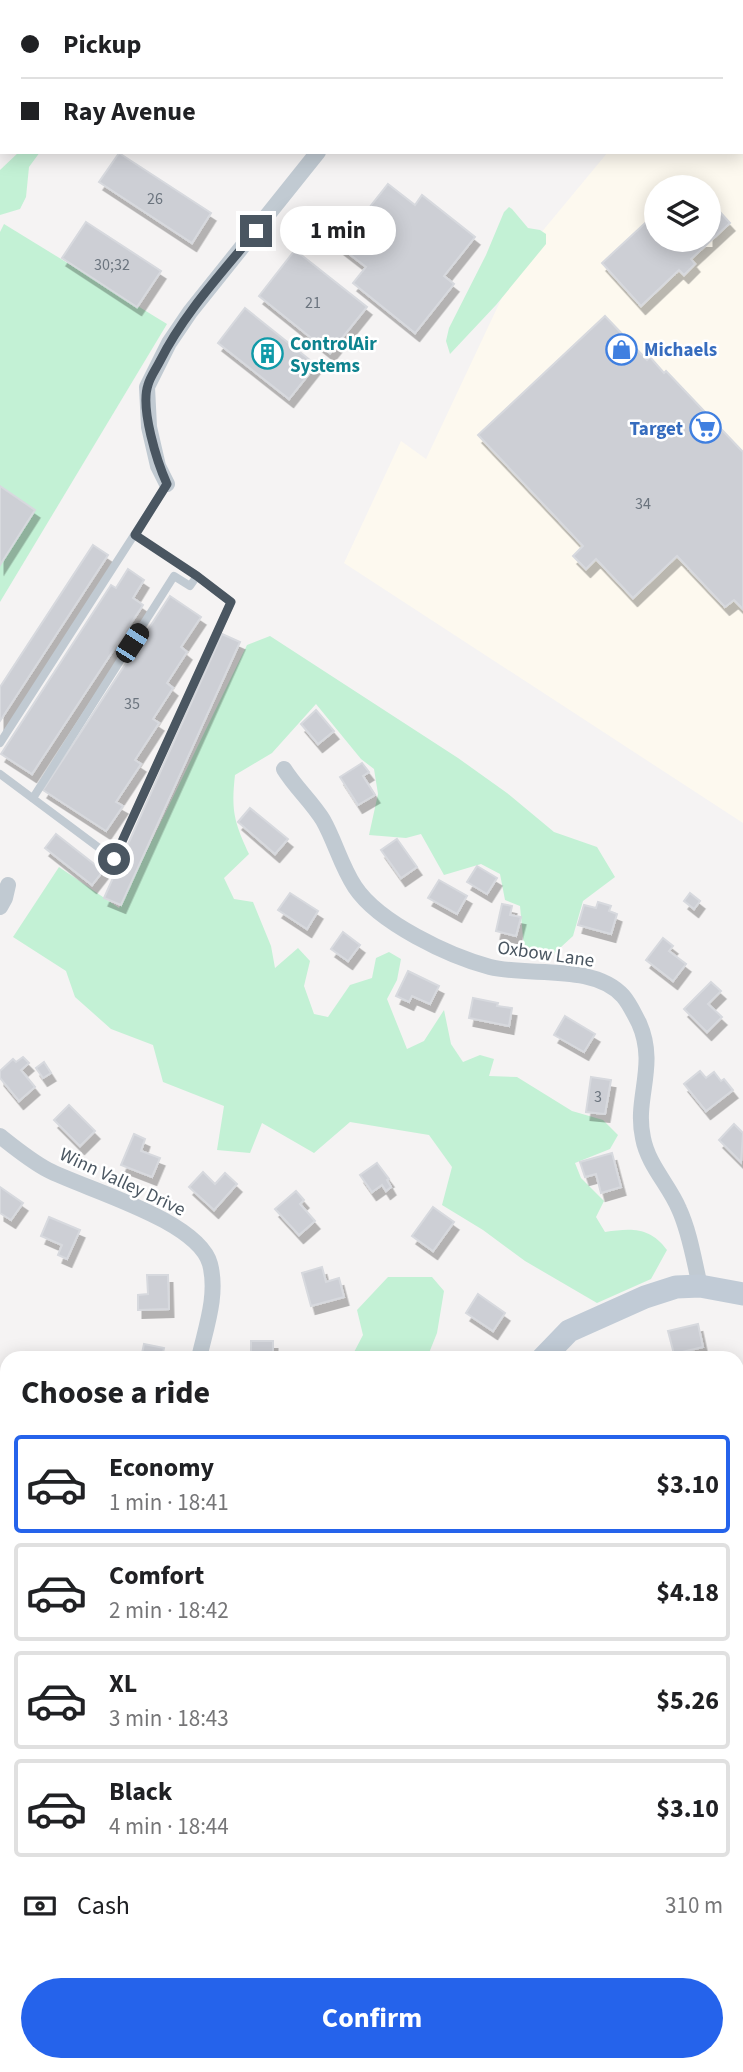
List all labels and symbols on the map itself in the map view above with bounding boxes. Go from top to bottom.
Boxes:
house number: 26 [147,188,163,210]
callout: 1 min [280,206,396,256]
route end [240,215,272,247]
house number: 30;32 [94,254,130,276]
house number: 21 [305,292,321,314]
place label: ControlAir Systems [290,331,377,380]
shop icon: Michaels [604,332,638,366]
building icon: ControlAir Systems [250,337,284,371]
place label: Michaels [644,337,717,364]
supermarket icon: Target [689,411,723,445]
place label: Target [630,416,683,443]
house number: 34 [635,493,651,515]
car [112,620,153,666]
house number: 35 [124,693,140,715]
route start [98,843,130,875]
street label: Oxbow Lane [496,934,596,975]
house number: 3 [594,1086,602,1108]
street label: Winn Valley Drive [55,1141,190,1223]

